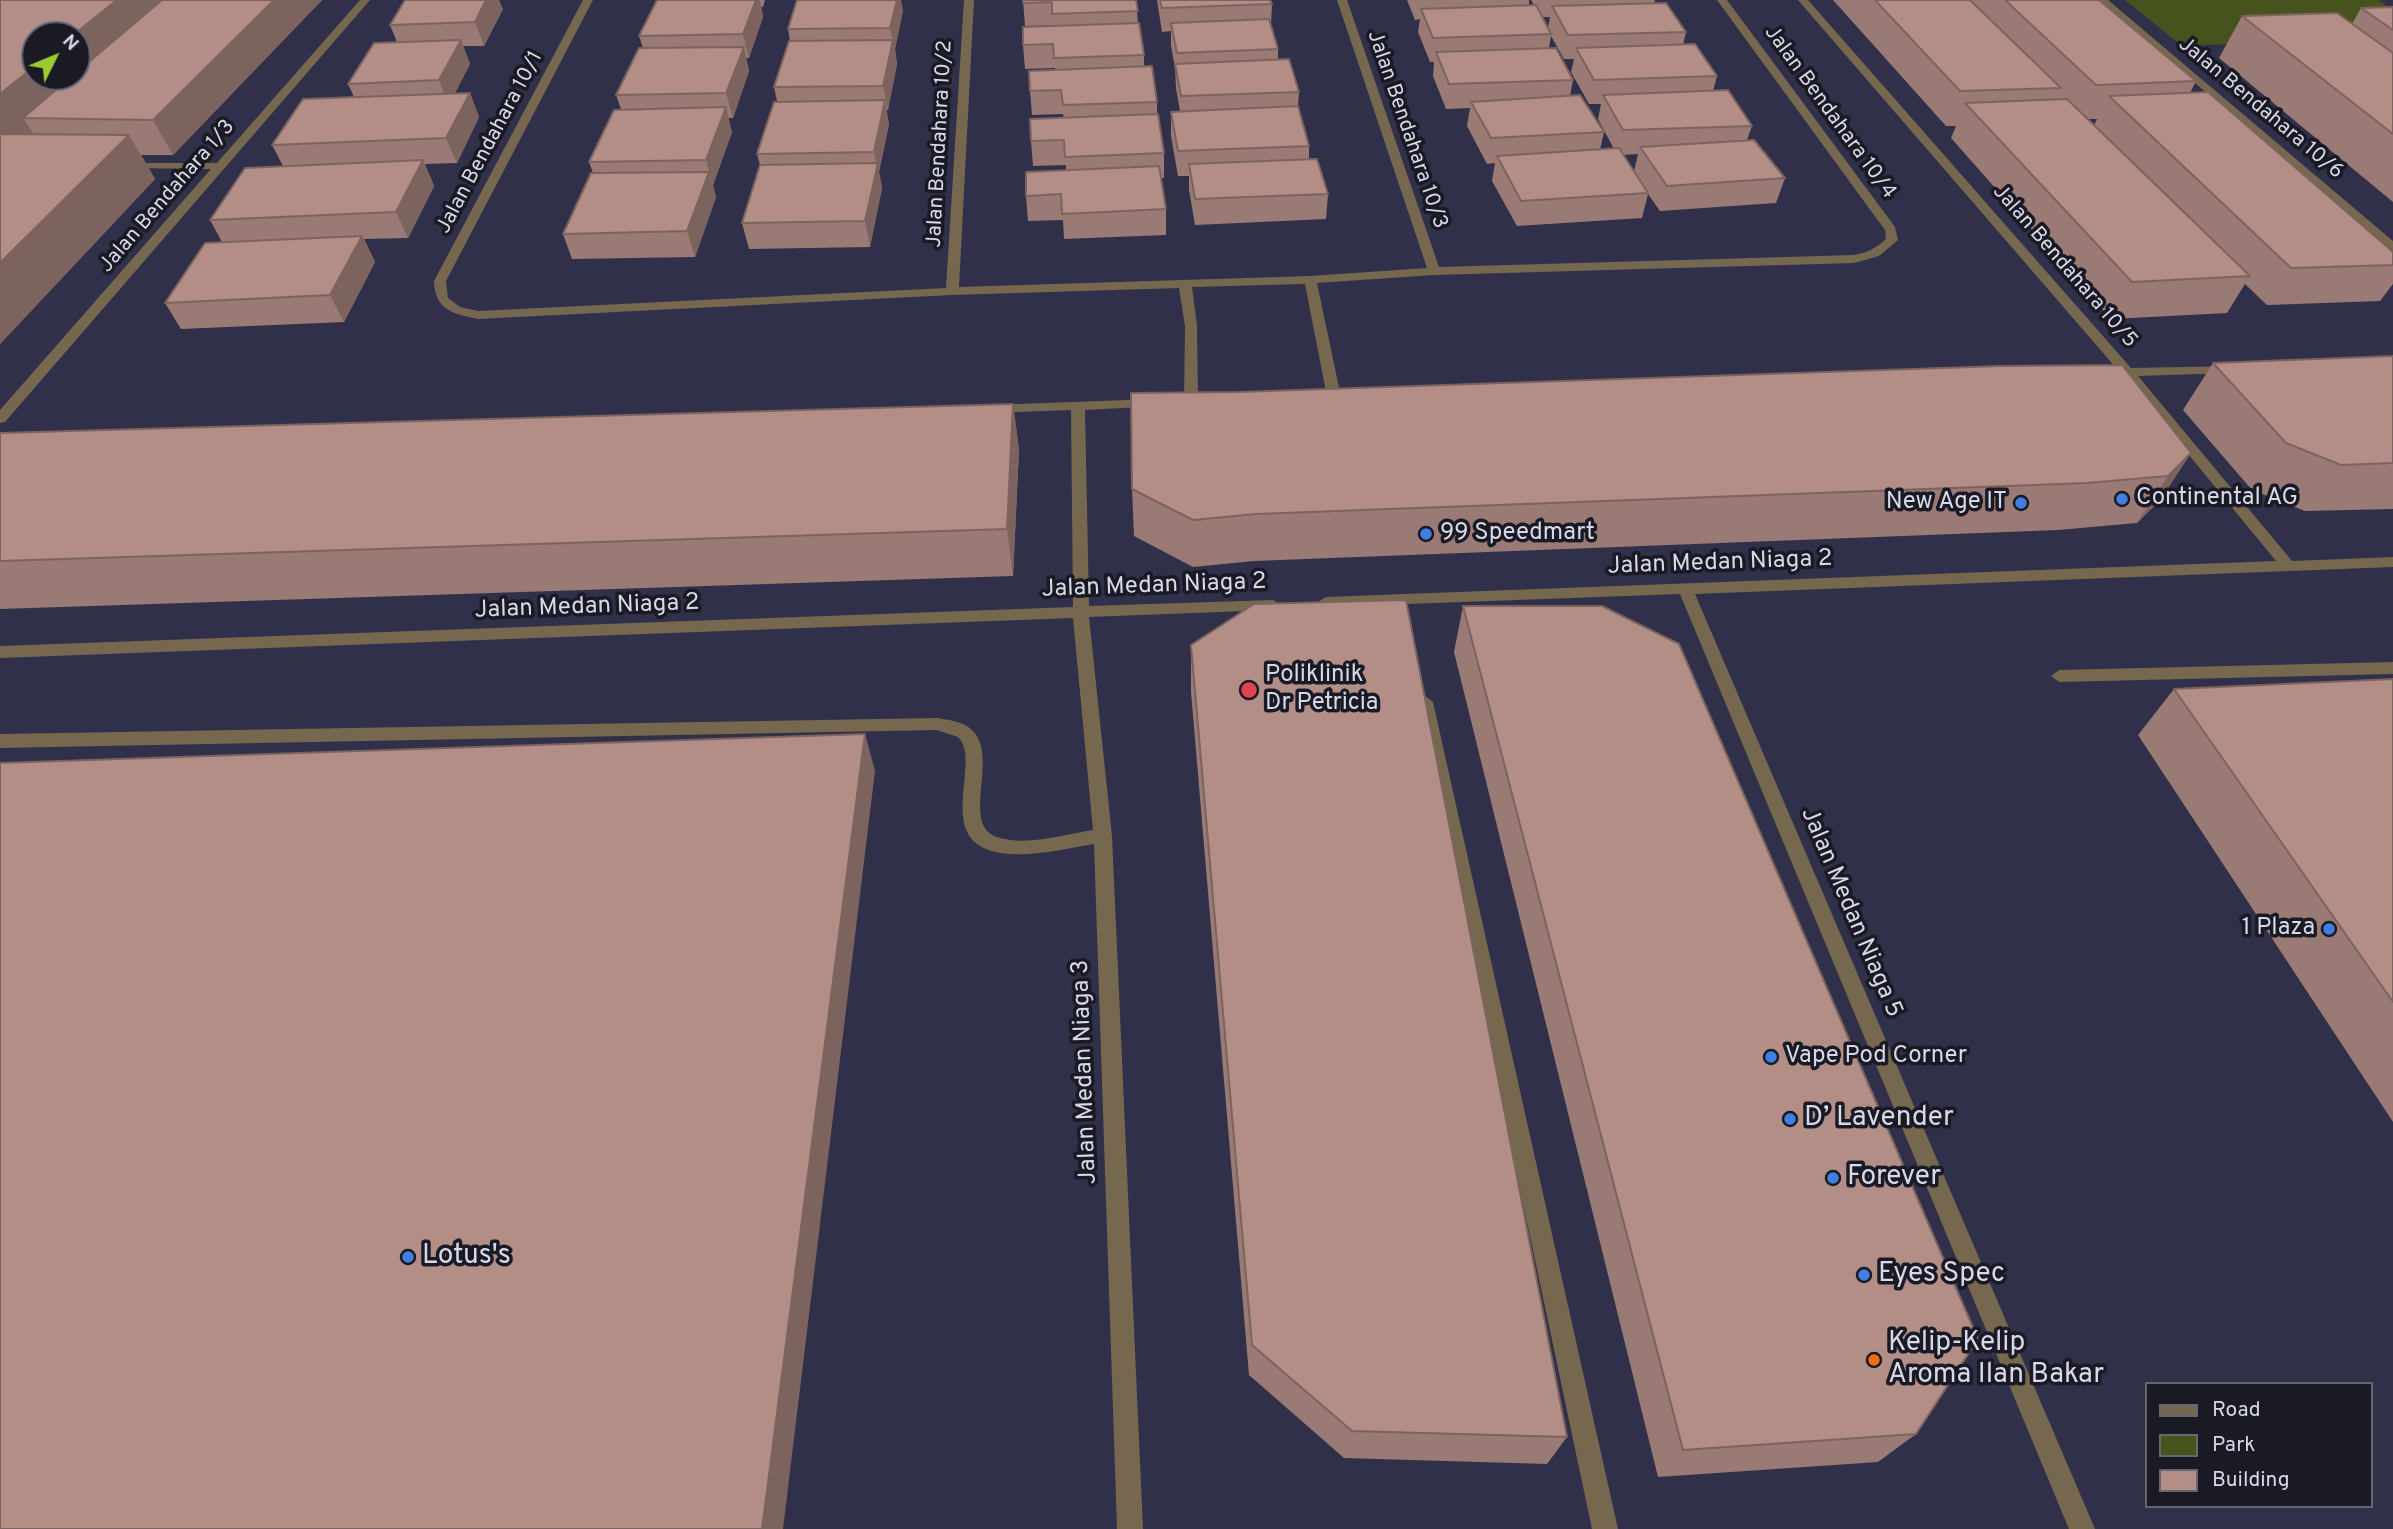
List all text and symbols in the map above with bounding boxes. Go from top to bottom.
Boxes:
north arrow [21,21,91,91]
street label: Jalan Bendahara 10/4 [1758,21,1900,205]
street label: Jalan Bendahara 10/3 [1360,28,1452,232]
text: N [56,30,83,56]
street label: Jalan Bendahara 10/6 [2172,33,2348,185]
street label: Jalan Bendahara 10/2 [923,39,959,249]
street label: Jalan Bendahara 10/1 [432,47,550,239]
street label: Jalan Bendahara 1/3 [95,115,241,279]
street label: Jalan Bendahara 10/5 [1986,180,2142,354]
place label: Continental AG [2136,485,2298,513]
place label: New Age IT [1886,489,2007,517]
marker: Continental AG [2114,491,2130,507]
marker: New Age IT [2013,495,2029,511]
place label: 99 Speedmart [1440,520,1595,548]
marker: 99 Speedmart [1418,526,1434,542]
street label: Jalan Medan Niaga 2 [1607,546,1833,582]
street label: Jalan Medan Niaga 2 [1041,569,1267,605]
street label: Jalan Medan Niaga 2 [474,590,700,626]
place label: Poliklinik Dr Petricia [1265,662,1378,718]
marker: Poliklinik Dr Petricia [1239,680,1259,700]
street label: Jalan Medan Niaga 5 [1793,804,1907,1022]
place label: 1 Plaza [2242,915,2315,943]
marker: 1 Plaza [2321,921,2337,937]
street label: Jalan Medan Niaga 3 [1068,959,1104,1185]
place label: Vape Pod Corner [1785,1043,1967,1071]
marker: Vape Pod Corner [1763,1049,1779,1065]
place label: D’ Lavender [1804,1102,1954,1136]
marker: D’ Lavender [1782,1111,1798,1127]
place label: Forever [1847,1161,1941,1195]
marker: Forever [1825,1170,1841,1186]
place label: Lotus's [422,1240,511,1274]
marker: Lotus's [400,1249,416,1265]
place label: Eyes Spec [1878,1258,2005,1292]
marker: Eyes Spec [1856,1267,1872,1283]
place label: Kelip-Kelip Aroma Ilan Bakar [1888,1327,2104,1393]
marker: Kelip-Kelip Aroma Ilan Bakar [1866,1352,1882,1368]
legend [2144,1382,2372,1508]
text: Road [2212,1397,2261,1424]
text: Park [2212,1432,2255,1459]
text: Building [2212,1467,2290,1494]

